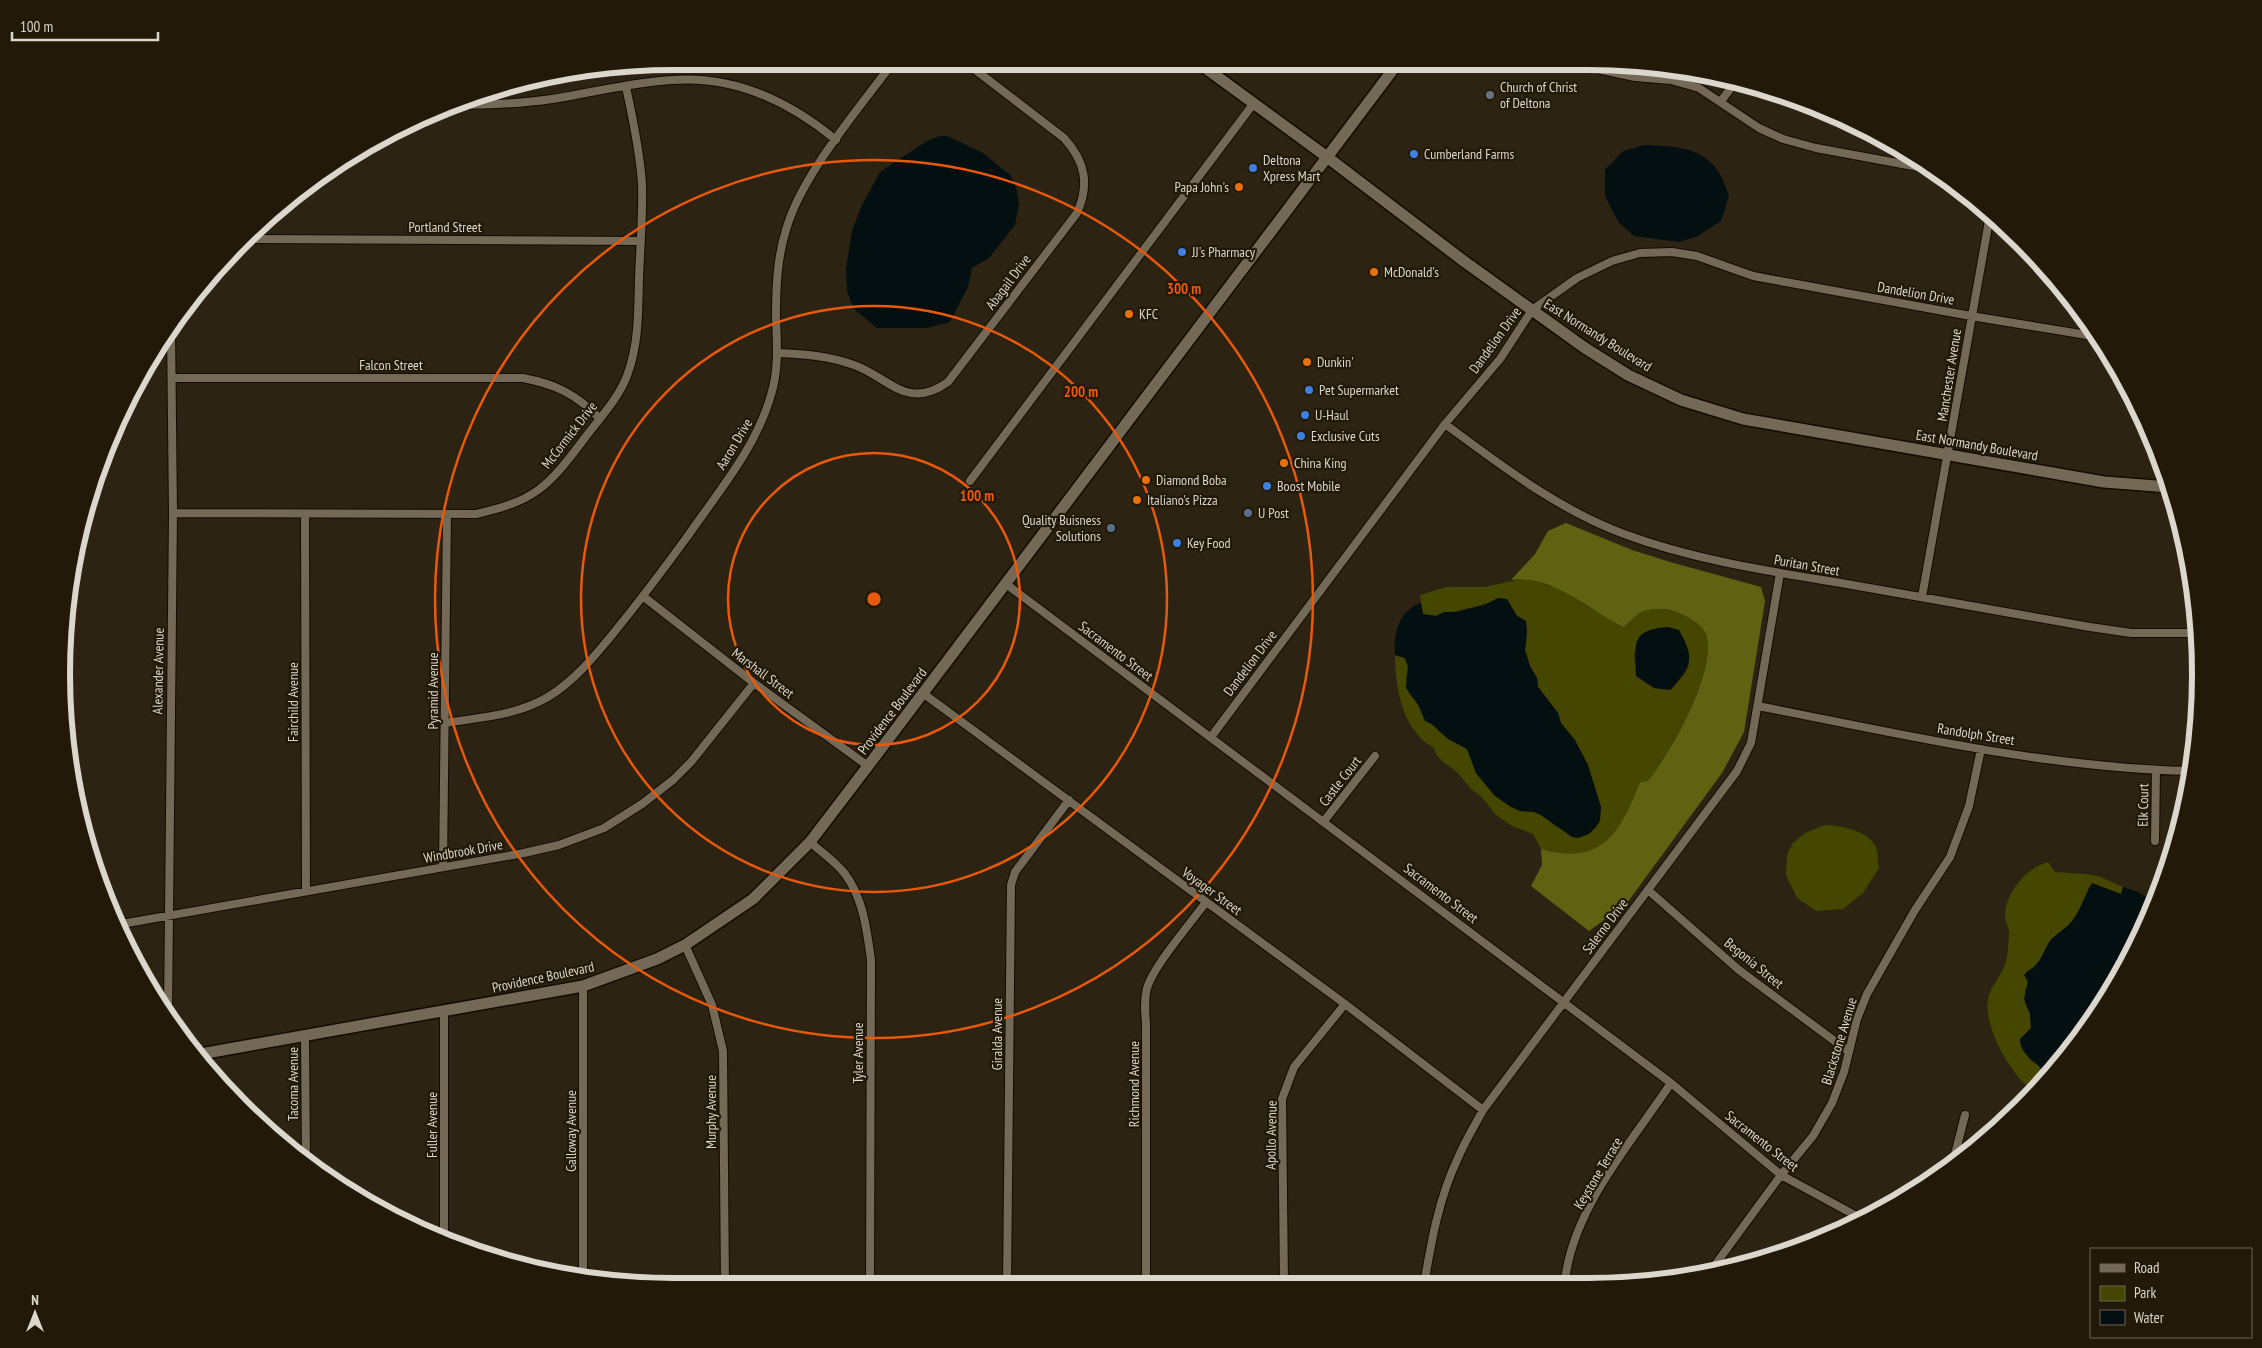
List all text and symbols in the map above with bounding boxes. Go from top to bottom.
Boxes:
scale bar [12,10,159,42]
text: 100 m [20,17,53,36]
place label: Church of Christ of Deltona [1500,78,1577,112]
marker: Church of Christ of Deltona [1484,89,1496,101]
place label: Cumberland Farms [1424,145,1514,163]
marker: Cumberland Farms [1408,148,1420,160]
place label: Deltona Xpress Mart [1263,151,1321,185]
marker: Deltona Xpress Mart [1247,162,1259,174]
place label: Papa John's [1175,178,1229,196]
marker: Papa John's [1233,181,1245,193]
street label: Portland Street [409,218,482,236]
place label: JJ's Pharmacy [1191,243,1256,261]
marker: JJ's Pharmacy [1176,246,1188,258]
street label: Abagail Drive [981,251,1035,313]
place label: McDonald's [1384,263,1439,281]
marker: McDonald's [1368,266,1380,278]
street label: Dandelion Drive [1876,277,1956,309]
text: 300 m [1167,279,1201,298]
street label: East Normandy Boulevard [1541,295,1655,375]
street label: Dandelion Drive [1465,303,1525,377]
place label: KFC [1139,305,1159,323]
marker: KFC [1123,308,1135,320]
street label: Manchester Avenue [1933,327,1965,423]
place label: Dunkin' [1317,353,1354,371]
street label: Falcon Street [359,356,423,374]
marker: Dunkin' [1301,356,1313,368]
place label: Pet Supermarket [1319,381,1399,399]
text: 200 m [1064,382,1098,401]
marker: Pet Supermarket [1303,384,1315,396]
street label: McCormick Drive [537,398,601,472]
place label: U-Haul [1315,406,1350,424]
marker: U-Haul [1299,409,1311,421]
street label: Aaron Drive [712,415,756,473]
street label: East Normandy Boulevard [1914,425,2040,465]
place label: Exclusive Cuts [1311,427,1380,445]
marker: Exclusive Cuts [1295,430,1307,442]
place label: China King [1294,454,1346,472]
marker: China King [1278,457,1290,469]
place label: Diamond Boba [1156,471,1227,489]
marker: Diamond Boba [1140,474,1152,486]
place label: Boost Mobile [1277,477,1341,495]
marker: Boost Mobile [1261,480,1273,492]
text: 100 m [960,486,994,505]
place label: Italiano's Pizza [1147,491,1218,509]
marker: Italiano's Pizza [1131,494,1143,506]
place label: U Post [1258,504,1289,522]
marker: U Post [1242,507,1254,519]
place label: Quality Buisness Solutions [1022,511,1101,545]
marker: Quality Buisness Solutions [1105,522,1117,534]
place label: Key Food [1187,534,1231,552]
marker: Key Food [1171,537,1183,549]
street label: Puritan Street [1773,550,1841,580]
centre of rings [865,590,883,608]
street label: Sacramento Street [1075,617,1157,685]
street label: Dandelion Drive [1219,626,1281,700]
street label: Alexander Avenue [148,627,168,714]
street label: Marshall Street [728,644,798,702]
street label: Pyramid Avenue [424,652,442,730]
street label: Fairchild Avenue [284,662,302,742]
street label: Providence Boulevard [853,664,931,758]
street label: Randolph Street [1936,719,2016,749]
street label: Castle Court [1315,752,1365,810]
street label: Elk Court [2134,783,2152,827]
street label: Windbrook Drive [422,835,504,867]
street label: Sacramento Street [1400,859,1482,927]
street label: Voyager Street [1178,863,1246,919]
street label: Salerno Drive [1578,894,1632,957]
street label: Begonia Street [1721,934,1787,992]
street label: Providence Boulevard [490,957,596,997]
street label: Blackstone Avenue [1817,995,1861,1087]
street label: Giralda Avenue [988,998,1006,1070]
street label: Tyler Avenue [849,1022,867,1083]
street label: Richmond Avenue [1125,1041,1143,1127]
street label: Tacoma Avenue [284,1047,302,1121]
street label: Murphy Avenue [702,1075,720,1149]
street label: Galloway Avenue [562,1090,580,1172]
street label: Fuller Avenue [423,1092,441,1158]
street label: Apollo Avenue [1261,1100,1281,1170]
street label: Sacramento Street [1721,1107,1803,1176]
street label: Keystone Terrace [1570,1134,1627,1212]
legend [2090,1248,2252,1338]
text: Road [2134,1258,2160,1277]
text: Park [2134,1283,2156,1302]
north arrow [10,1288,60,1338]
text: N [31,1291,39,1309]
text: Water [2134,1308,2165,1327]

